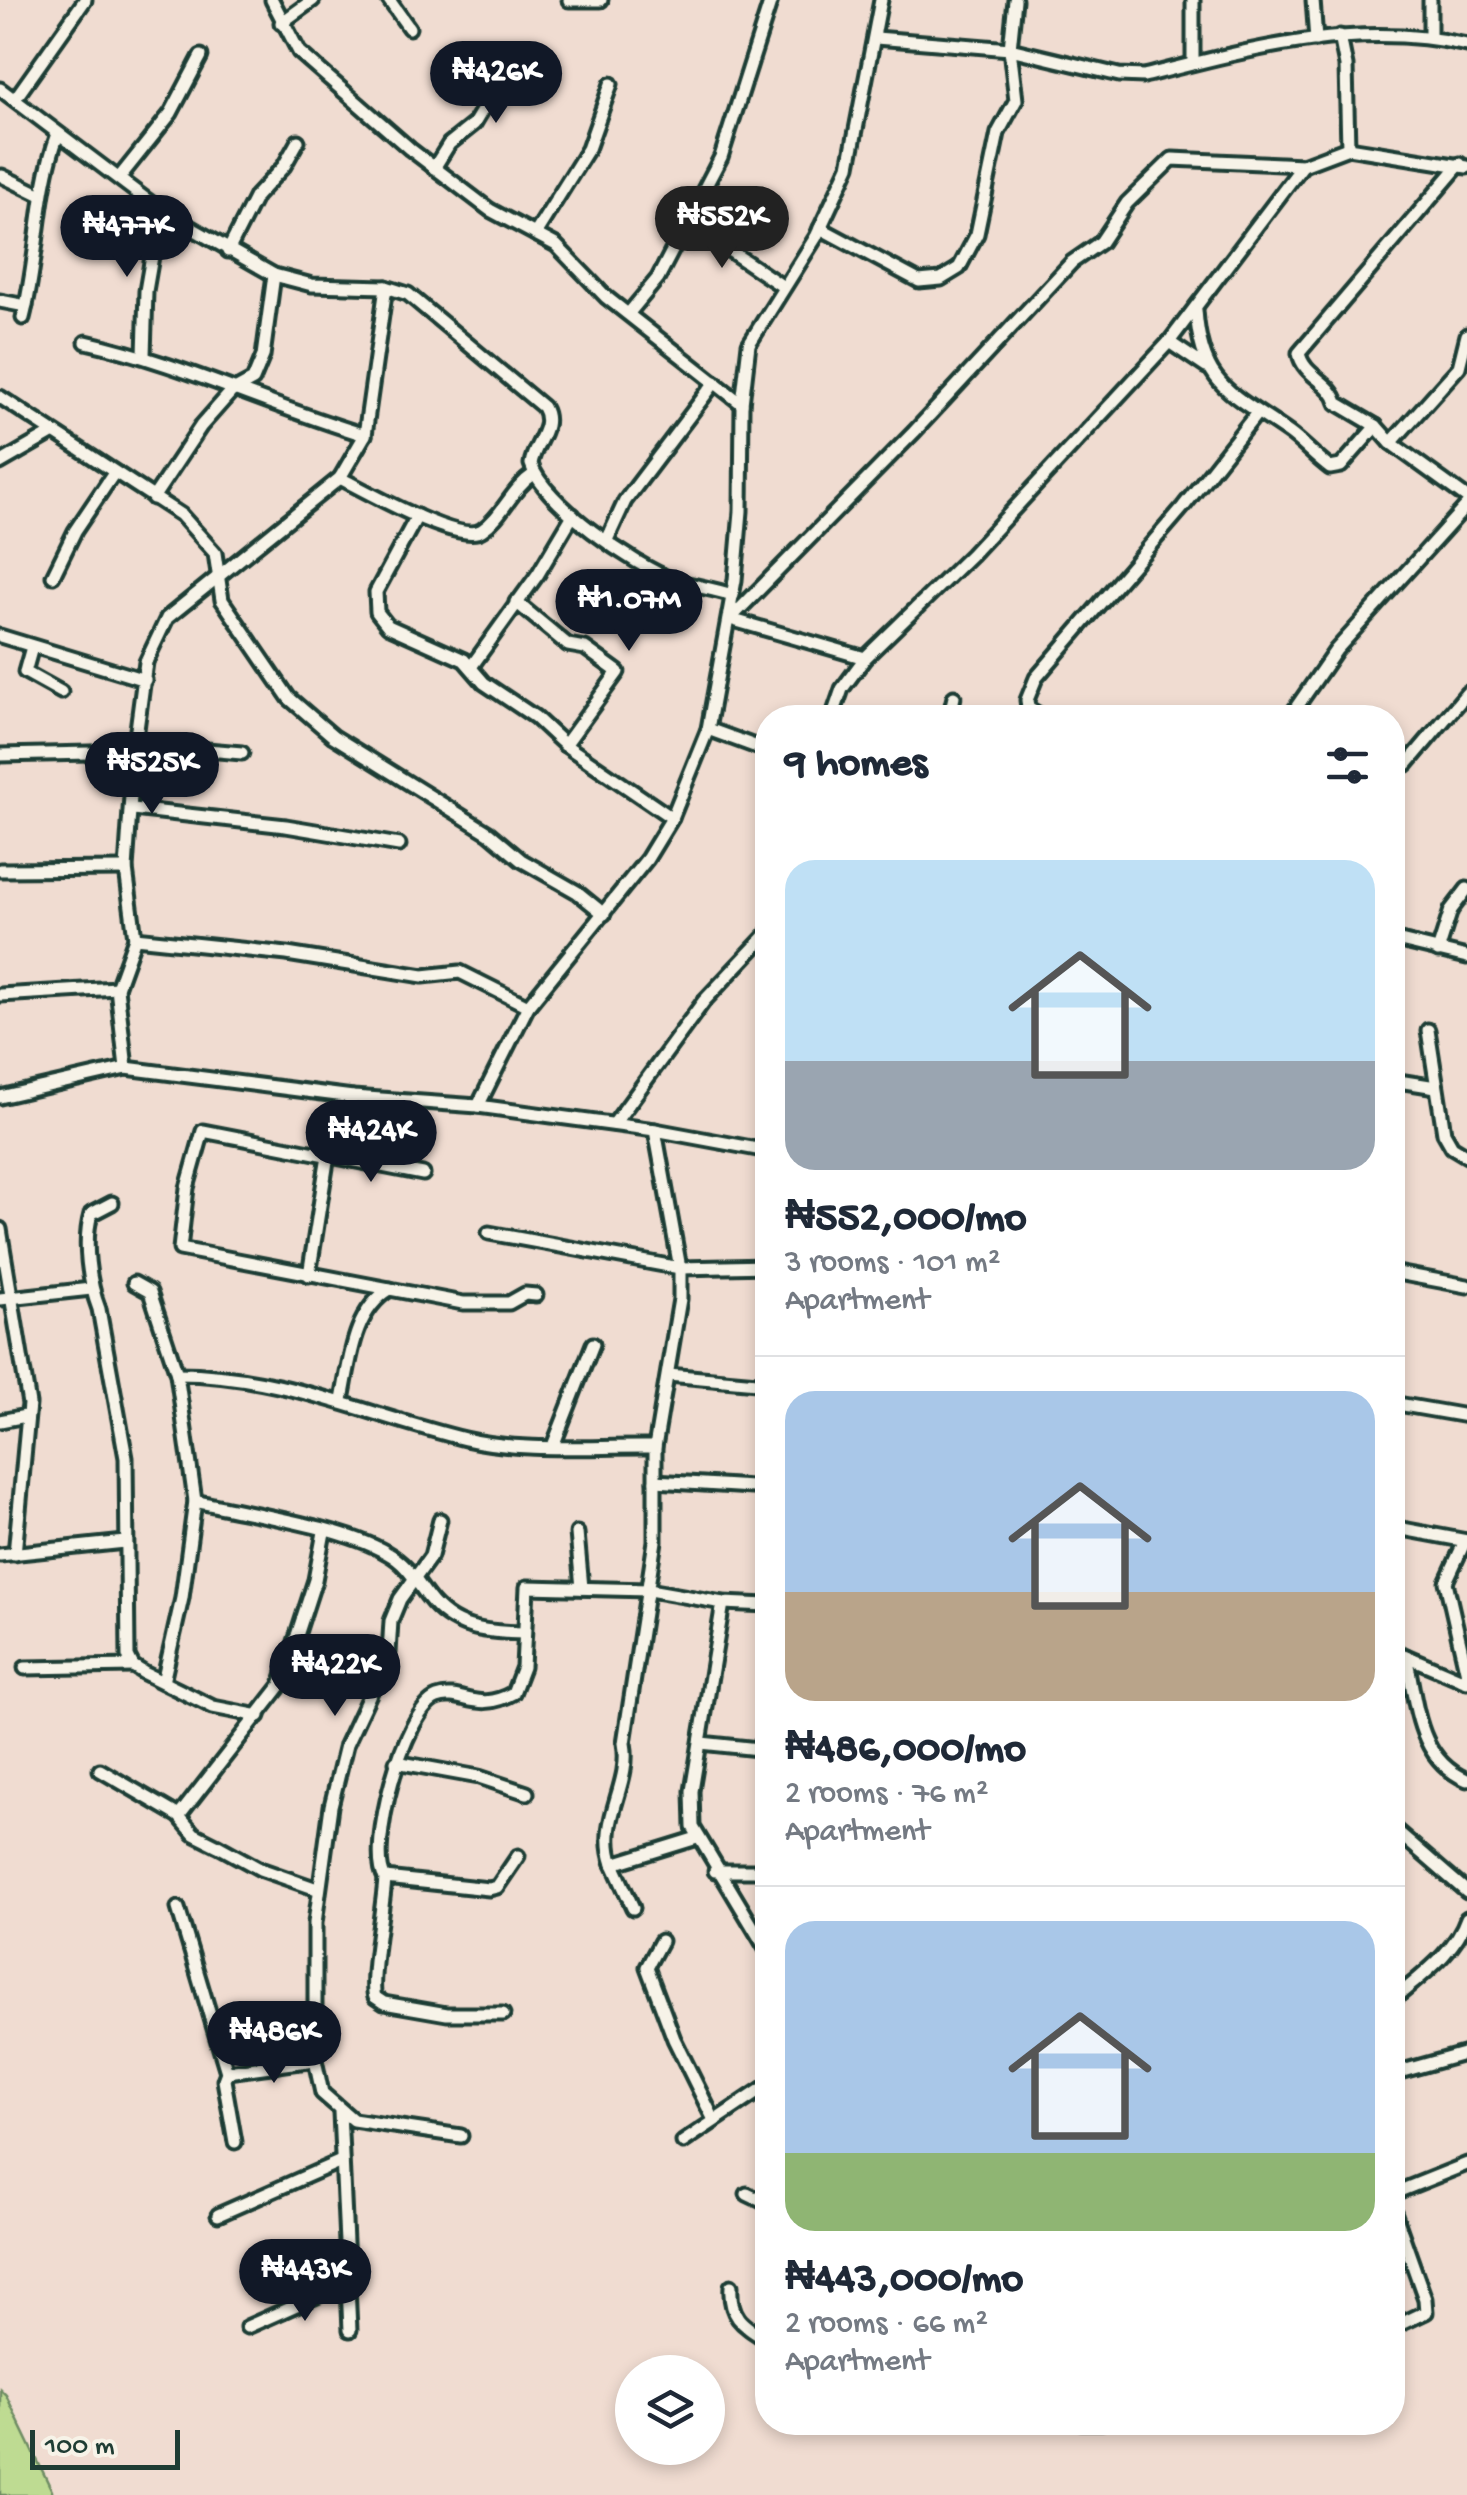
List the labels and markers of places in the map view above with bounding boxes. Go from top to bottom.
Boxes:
pin: ₦426K [426,41,566,126]
pin: ₦552K [652,186,792,271]
pin: ₦477K [57,195,197,280]
pin: ₦1.07M [548,569,710,654]
pin: ₦525K [82,732,222,817]
pin: ₦424K [301,1100,441,1185]
pin: ₦422K [265,1634,405,1719]
pin: ₦486K [204,2001,344,2086]
pin: ₦443K [235,2239,375,2324]

